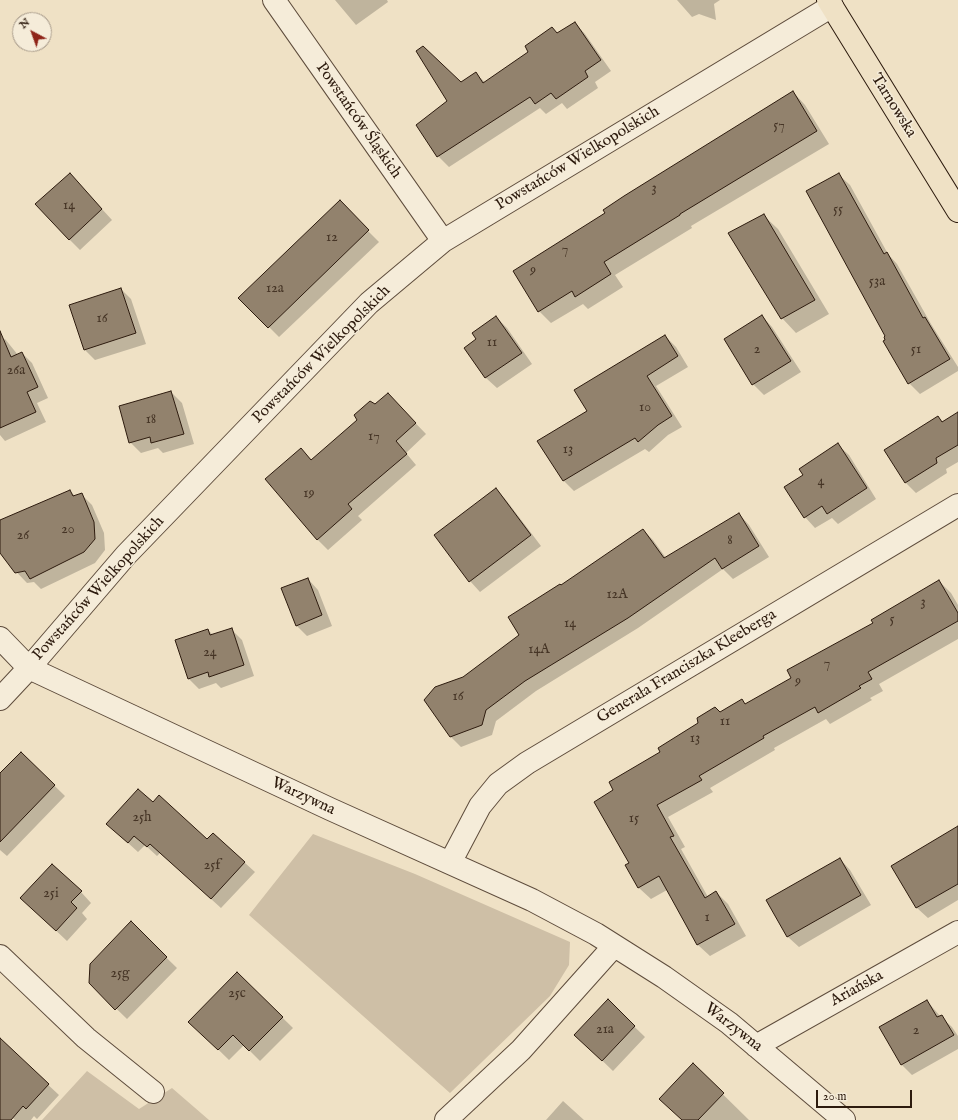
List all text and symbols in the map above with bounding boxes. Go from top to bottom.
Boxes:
north arrow [12,12,52,52]
text: N [17,15,33,32]
street label: Powstańców Śląskich [311,59,405,183]
street label: Tarnowska [866,70,920,142]
street label: Powstańców Wielkopolskich [493,103,663,215]
house number: 57 [773,118,785,134]
house number: 3 [651,181,657,197]
house number: 14 [63,198,75,214]
house number: 55 [833,202,843,218]
house number: 12 [326,230,338,246]
house number: 7 [562,242,568,258]
house number: 9 [530,263,536,279]
house number: 53a [869,274,885,290]
house number: 12a [266,281,284,297]
street label: Powstańców Wielkopolskich [249,282,395,428]
house number: 16 [96,311,108,327]
house number: 11 [487,335,497,351]
house number: 2 [754,342,760,358]
house number: 51 [911,342,921,358]
house number: 26a [7,363,25,379]
house number: 10 [639,400,651,416]
house number: 18 [146,412,156,428]
house number: 17 [368,429,380,445]
house number: 13 [563,442,573,458]
house number: 4 [818,474,824,490]
house number: 19 [303,486,315,502]
street label: Powstańców Wielkopolskich [29,513,169,665]
house number: 20 [61,522,75,538]
house number: 26 [17,528,29,544]
house number: 8 [727,533,733,549]
house number: 12A [606,587,628,603]
house number: 3 [920,595,926,611]
street label: Generała Franciszka Kleeberga [594,606,780,728]
house number: 5 [889,612,895,628]
house number: 14 [564,616,576,632]
house number: 14A [528,642,550,658]
house number: 24 [203,645,217,661]
house number: 7 [824,656,830,672]
house number: 9 [795,674,801,690]
house number: 16 [452,689,464,705]
house number: 11 [720,714,730,730]
house number: 13 [690,731,700,747]
street label: Warzywna [268,774,338,820]
house number: 25h [132,810,152,826]
house number: 15 [629,811,639,827]
house number: 25f [204,858,220,874]
house number: 25i [43,886,59,902]
house number: 1 [704,910,710,926]
house number: 25g [110,966,130,982]
street label: Ariańska [827,967,887,1011]
house number: 25c [228,986,246,1002]
street label: Warzywna [700,999,766,1057]
house number: 21a [596,1022,614,1038]
house number: 2 [913,1023,919,1039]
scale bar [818,1082,914,1108]
text: 20 m [823,1089,846,1104]

